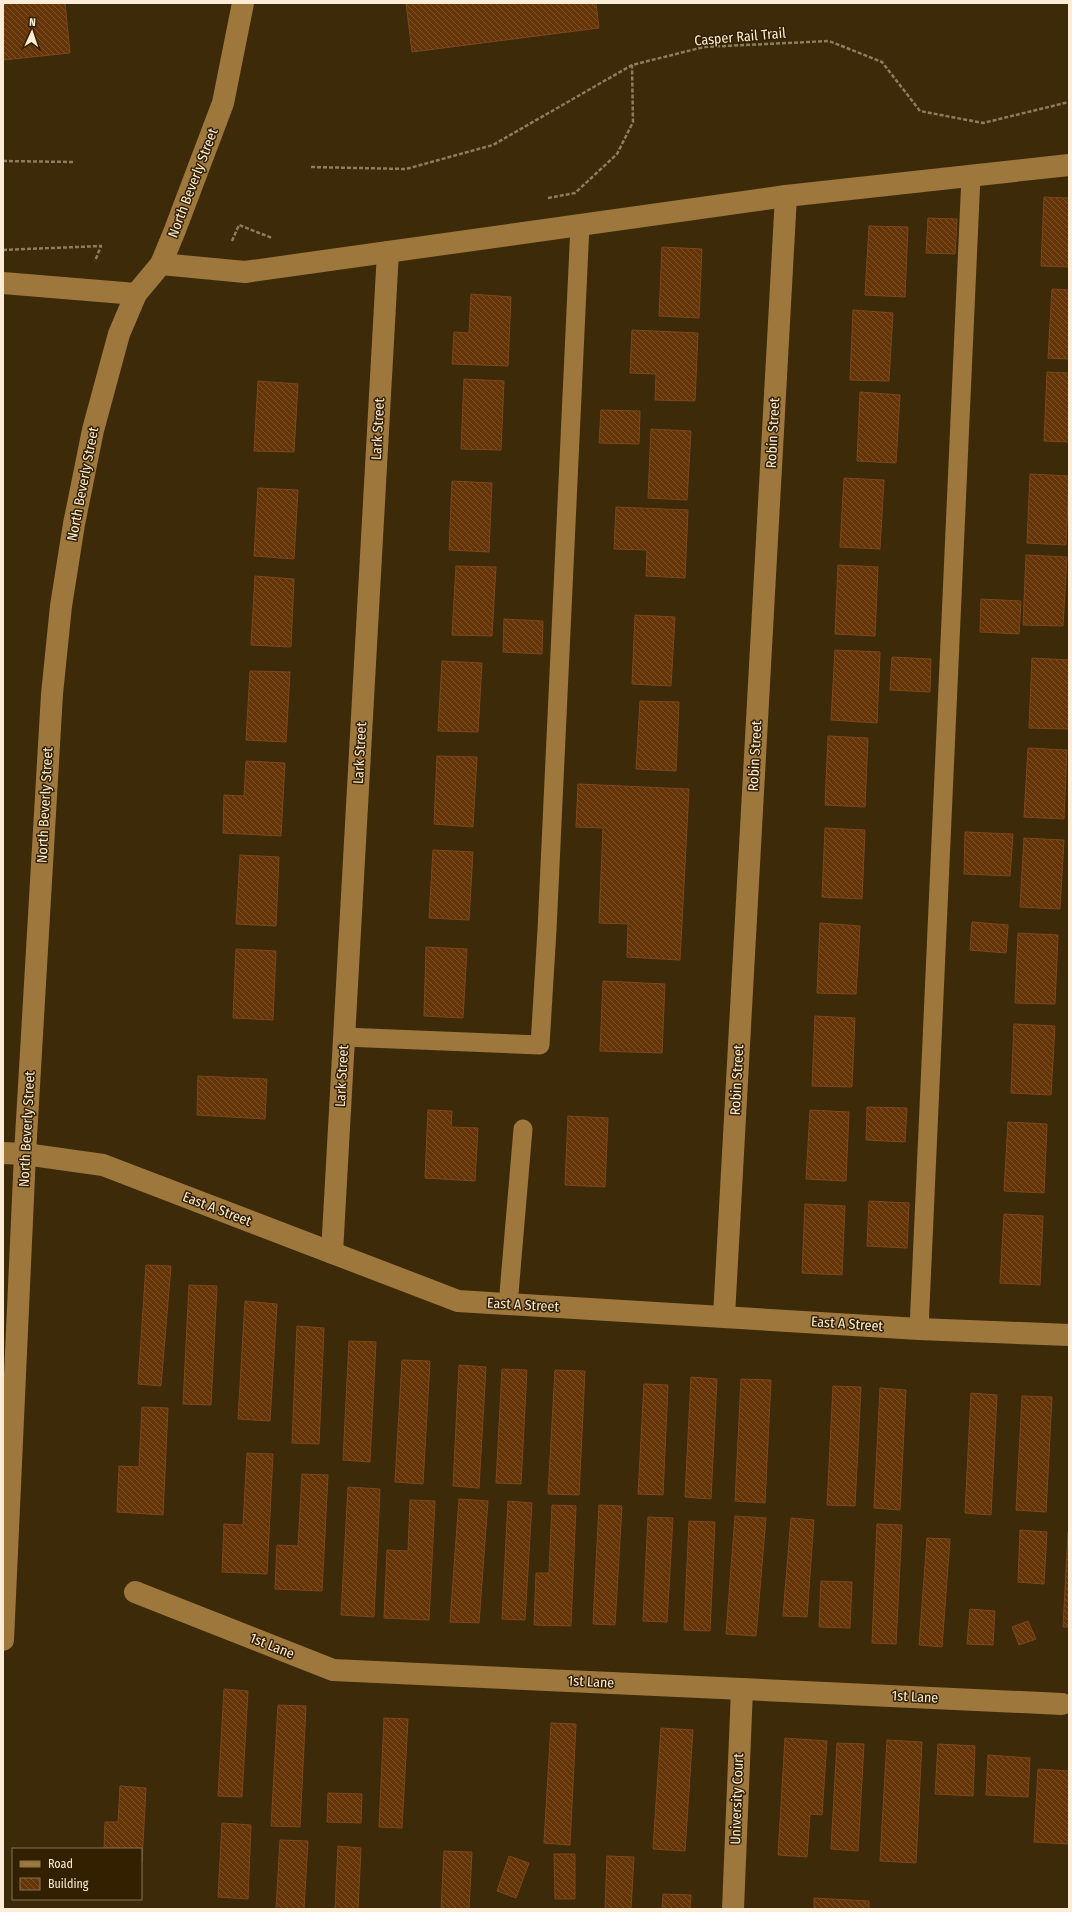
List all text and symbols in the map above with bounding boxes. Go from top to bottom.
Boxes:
north arrow [12,12,52,52]
text: N [29,16,36,29]
street label: Casper Rail Trail [694,25,787,49]
street label: North Beverly Street [164,125,222,240]
street label: Lark Street [368,397,388,460]
street label: Robin Street [763,397,783,469]
street label: North Beverly Street [64,425,102,543]
street label: Robin Street [745,720,765,792]
street label: Lark Street [350,721,370,784]
street label: North Beverly Street [33,746,57,863]
street label: Lark Street [332,1044,352,1107]
street label: Robin Street [727,1044,747,1116]
street label: North Beverly Street [15,1070,39,1187]
street label: East A Street [180,1188,254,1230]
street label: East A Street [487,1295,560,1315]
street label: East A Street [810,1313,884,1335]
street label: 1st Lane [247,1629,297,1663]
street label: 1st Lane [567,1672,615,1692]
street label: 1st Lane [891,1687,939,1707]
street label: University Court [727,1753,747,1845]
legend [12,1848,142,1900]
text: Road [48,1857,73,1871]
text: Building [48,1877,89,1891]

